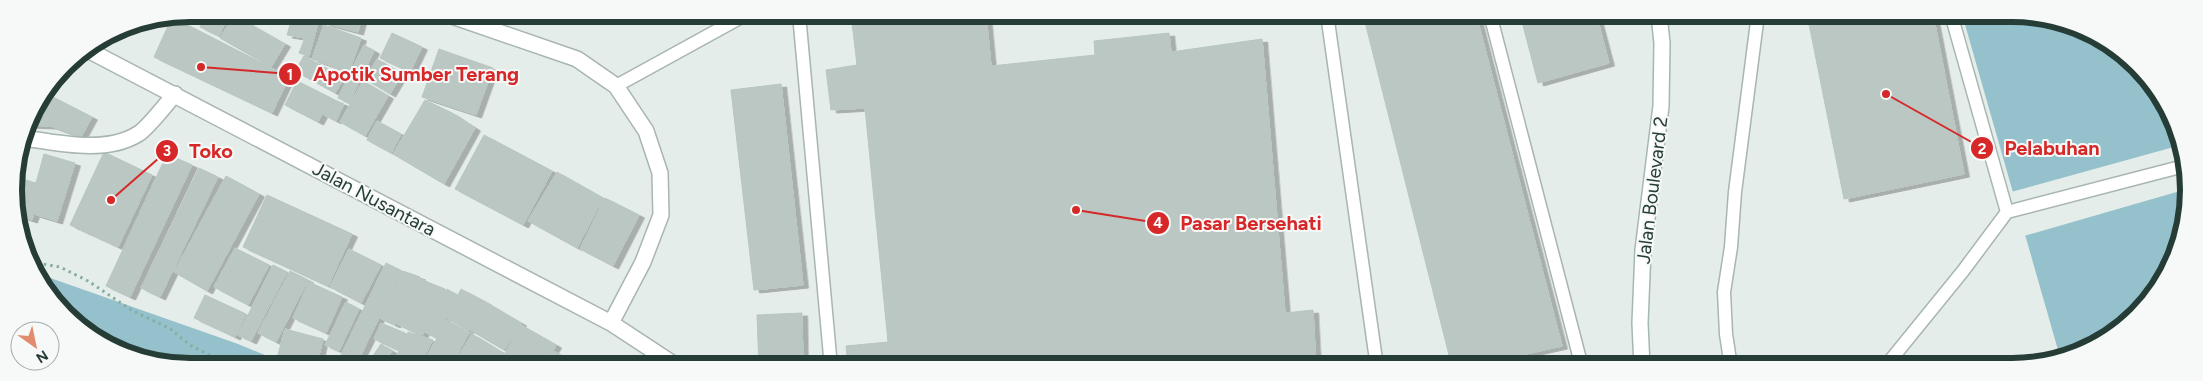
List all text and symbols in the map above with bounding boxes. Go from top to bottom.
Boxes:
callout: Apotik Sumber Terang [278,57,529,92]
text: Apotik Sumber Terang [313,62,519,86]
text: 1 [287,66,293,84]
street label: Jalan Boulevard 2 [1632,115,1672,265]
callout: Pelabuhan [1969,131,2109,166]
callout: Toko [154,133,243,168]
text: Pelabuhan [2004,136,2100,160]
text: Toko [189,139,233,163]
text: 2 [1978,140,1987,158]
text: 3 [163,142,171,160]
street label: Jalan Nusantara [309,157,439,241]
callout: Pasar Bersehati [1145,206,1332,241]
text: Pasar Bersehati [1180,211,1322,235]
text: 4 [1153,214,1163,232]
north arrow [10,321,60,371]
text: N [33,346,51,367]

